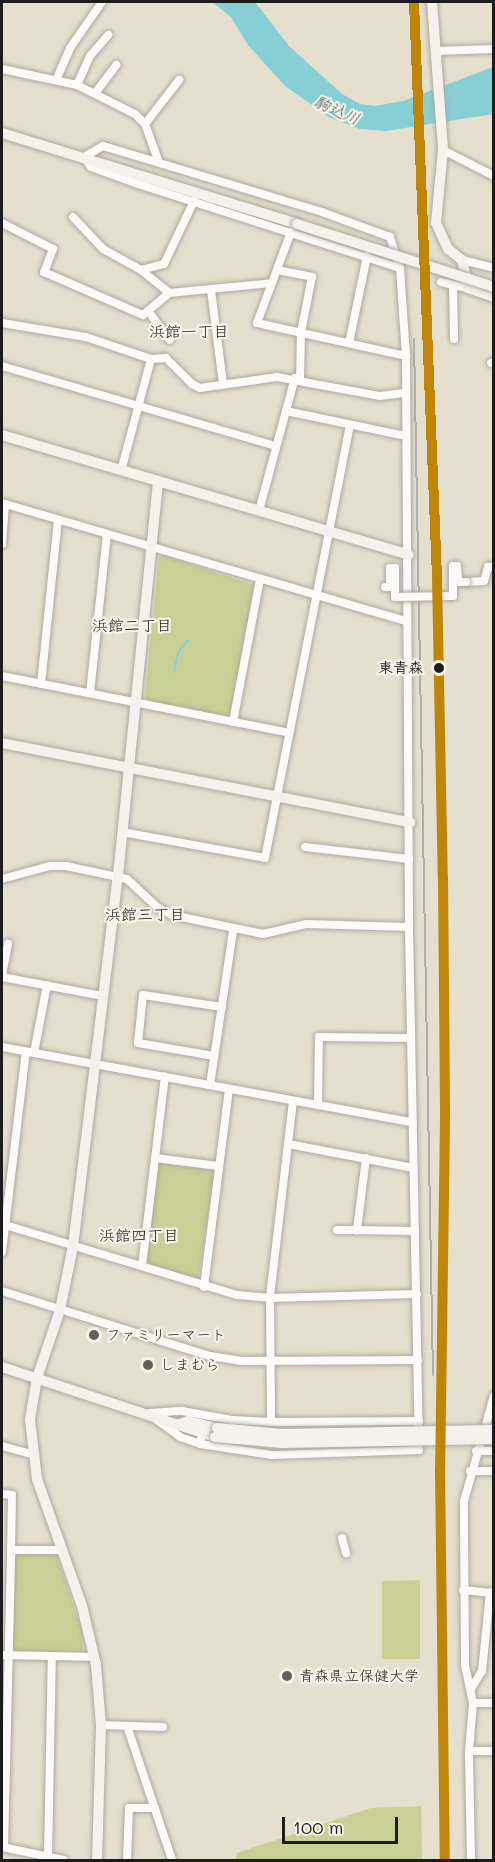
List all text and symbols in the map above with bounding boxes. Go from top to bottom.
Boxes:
water label: 駒込川 [311,91,363,129]
district label: 浜館一丁目 [149,321,229,341]
district label: 浜館二丁目 [92,615,172,635]
marker: 東青森 [428,657,450,679]
place label: 東青森 [378,659,423,677]
district label: 浜館三丁目 [105,904,185,924]
district label: 浜館四丁目 [99,1225,179,1245]
place label: ファミリーマート [106,1326,226,1344]
marker: ファミリーマート [87,1328,101,1342]
place label: しまむら [160,1356,220,1374]
marker: しまむら [141,1358,155,1372]
place label: 青森県立保健大学 [299,1667,419,1685]
marker: 青森県立保健大学 [280,1669,294,1683]
scale bar [285,1805,400,1843]
text: 100 m [293,1815,343,1839]

